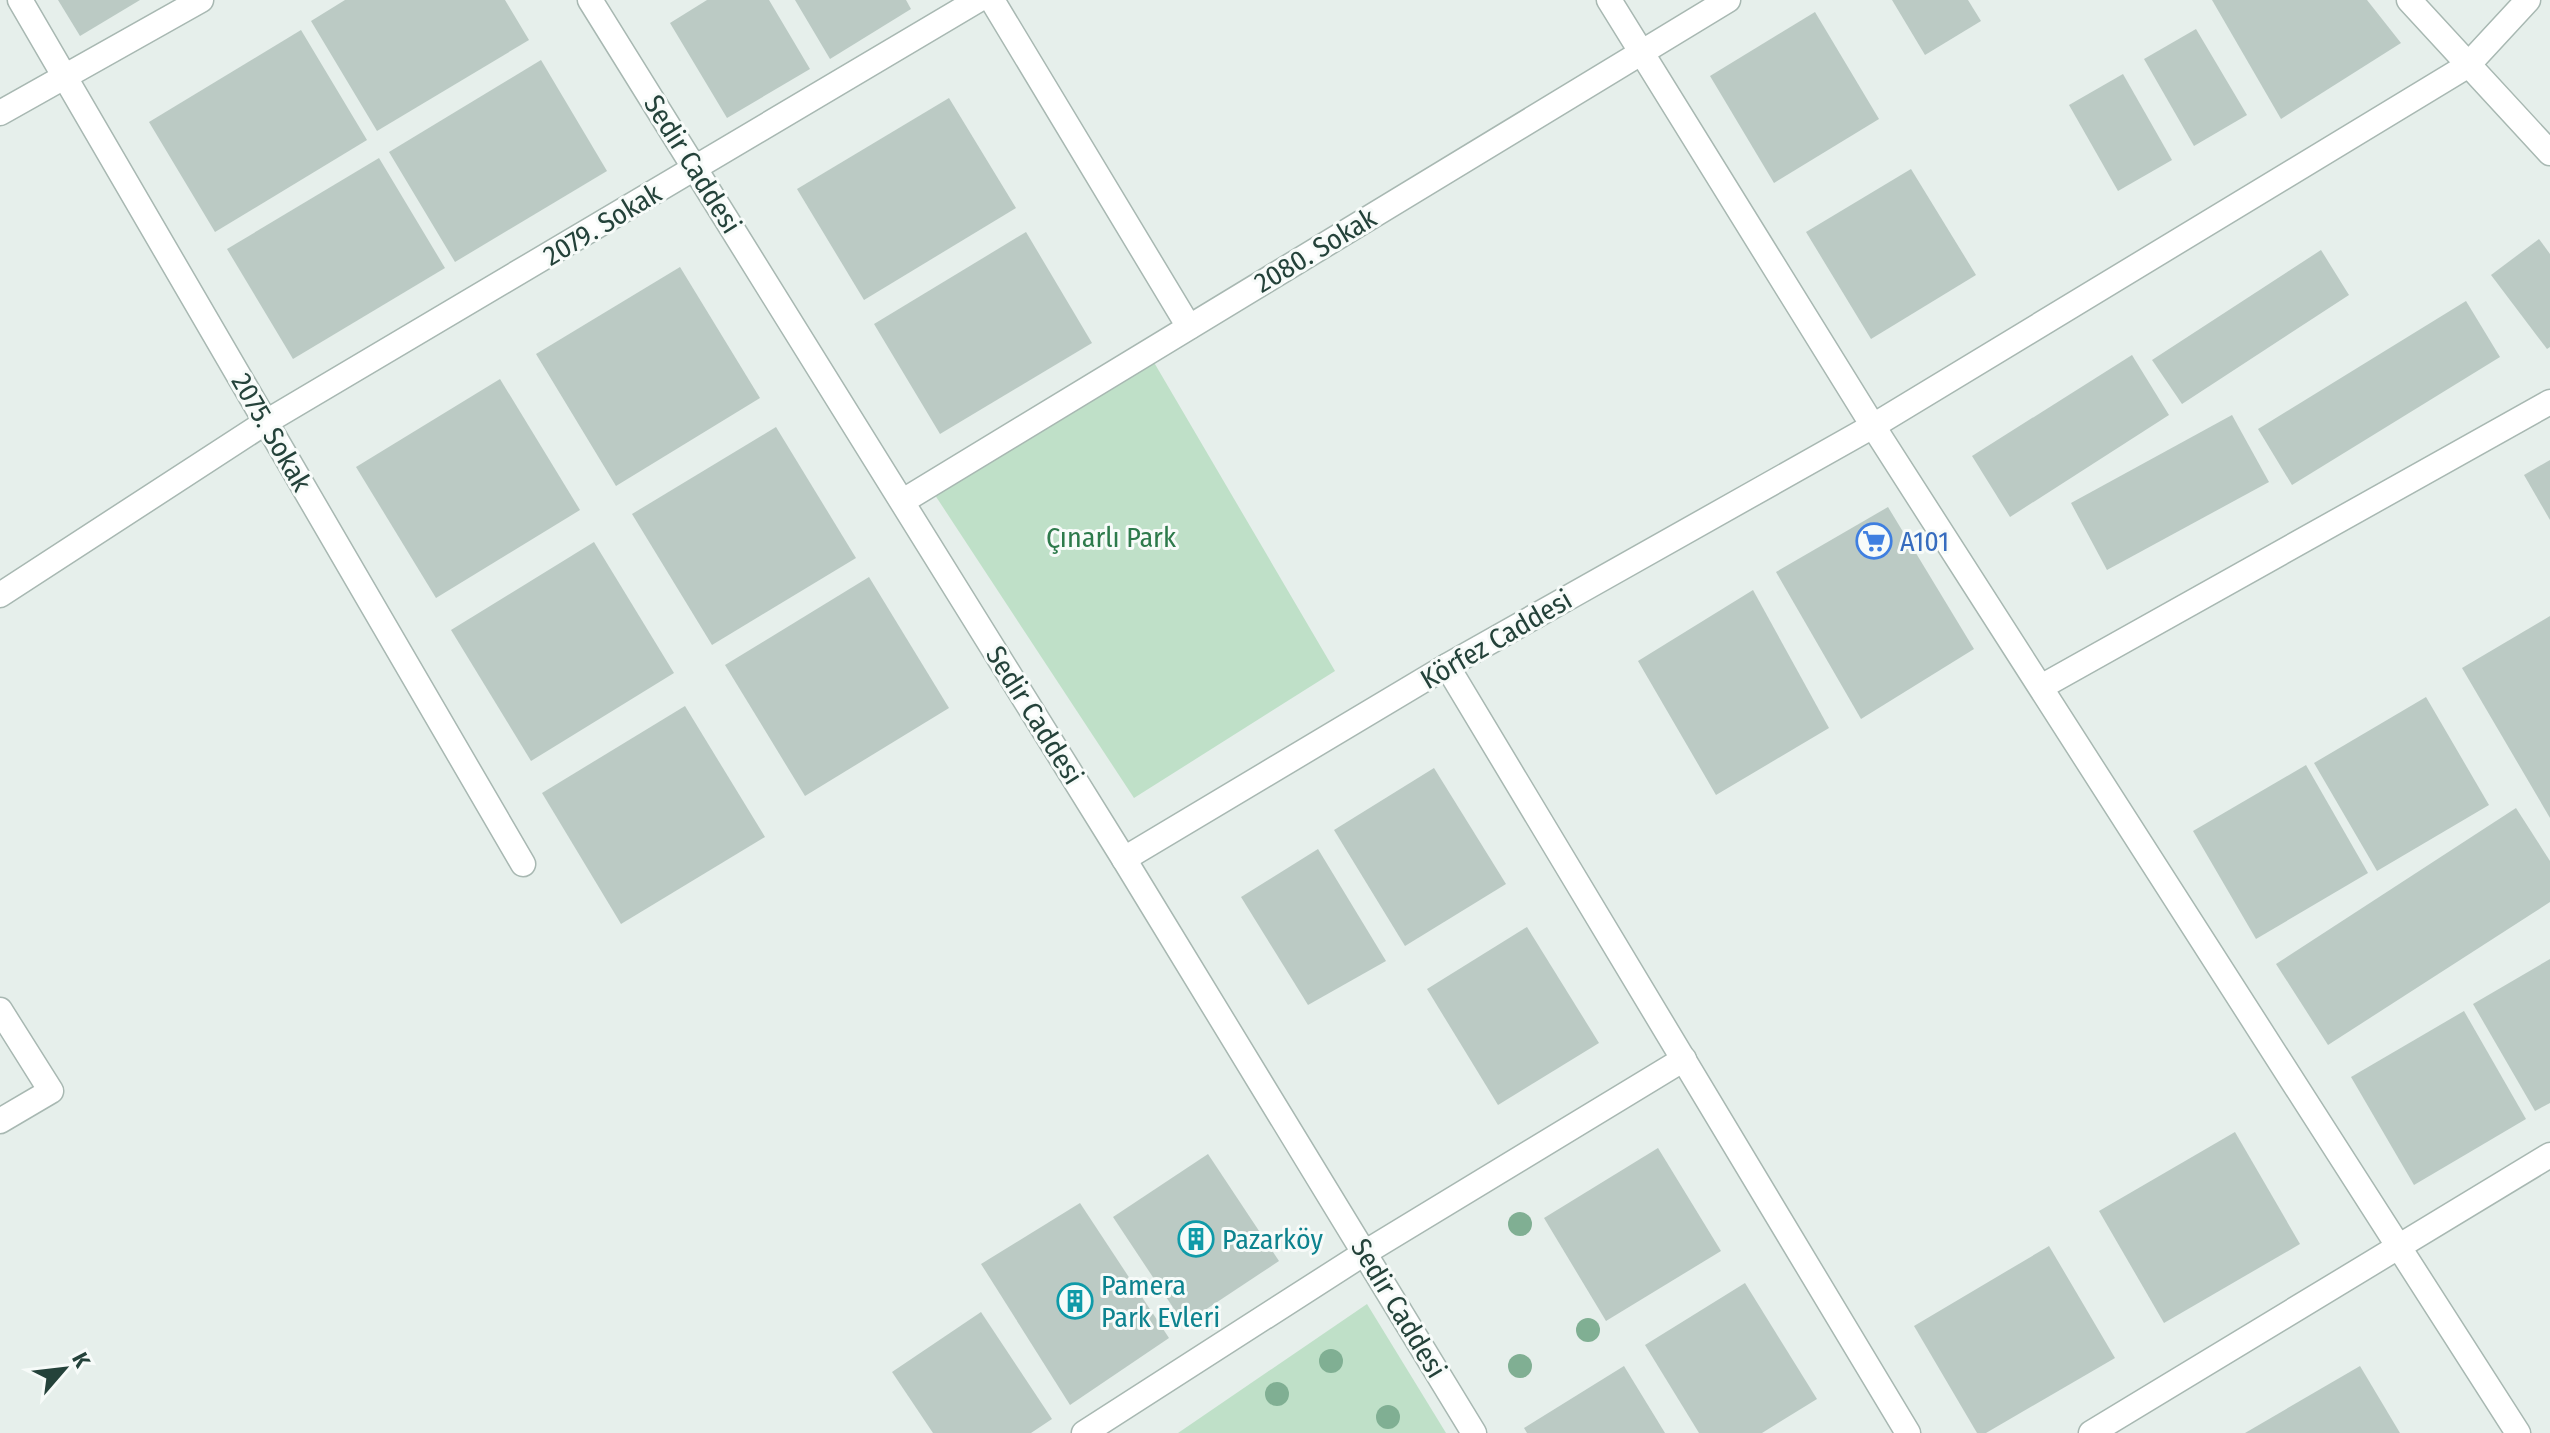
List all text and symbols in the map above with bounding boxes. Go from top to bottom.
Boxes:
street label: Sedir Caddesi [637,89,748,239]
street label: 2079. Sokak [537,176,668,272]
street label: 2080. Sokak [1248,201,1383,300]
street label: 2075. Sokak [225,367,319,498]
park label: Çınarlı Park [1046,521,1177,554]
supermarket icon: A101 [1855,522,1893,560]
place label: A101 [1900,525,1949,558]
street label: Körfez Caddesi [1415,583,1578,696]
street label: Sedir Caddesi [979,640,1090,790]
building icon: Pazarköy [1177,1220,1215,1258]
place label: Pazarköy [1222,1223,1324,1256]
street label: Sedir Caddesi [1344,1233,1453,1384]
place label: Pamera Park Evleri [1101,1269,1220,1334]
building icon: Pamera Park Evleri [1056,1282,1094,1320]
north arrow [24,1329,104,1409]
text: K [66,1348,97,1373]

